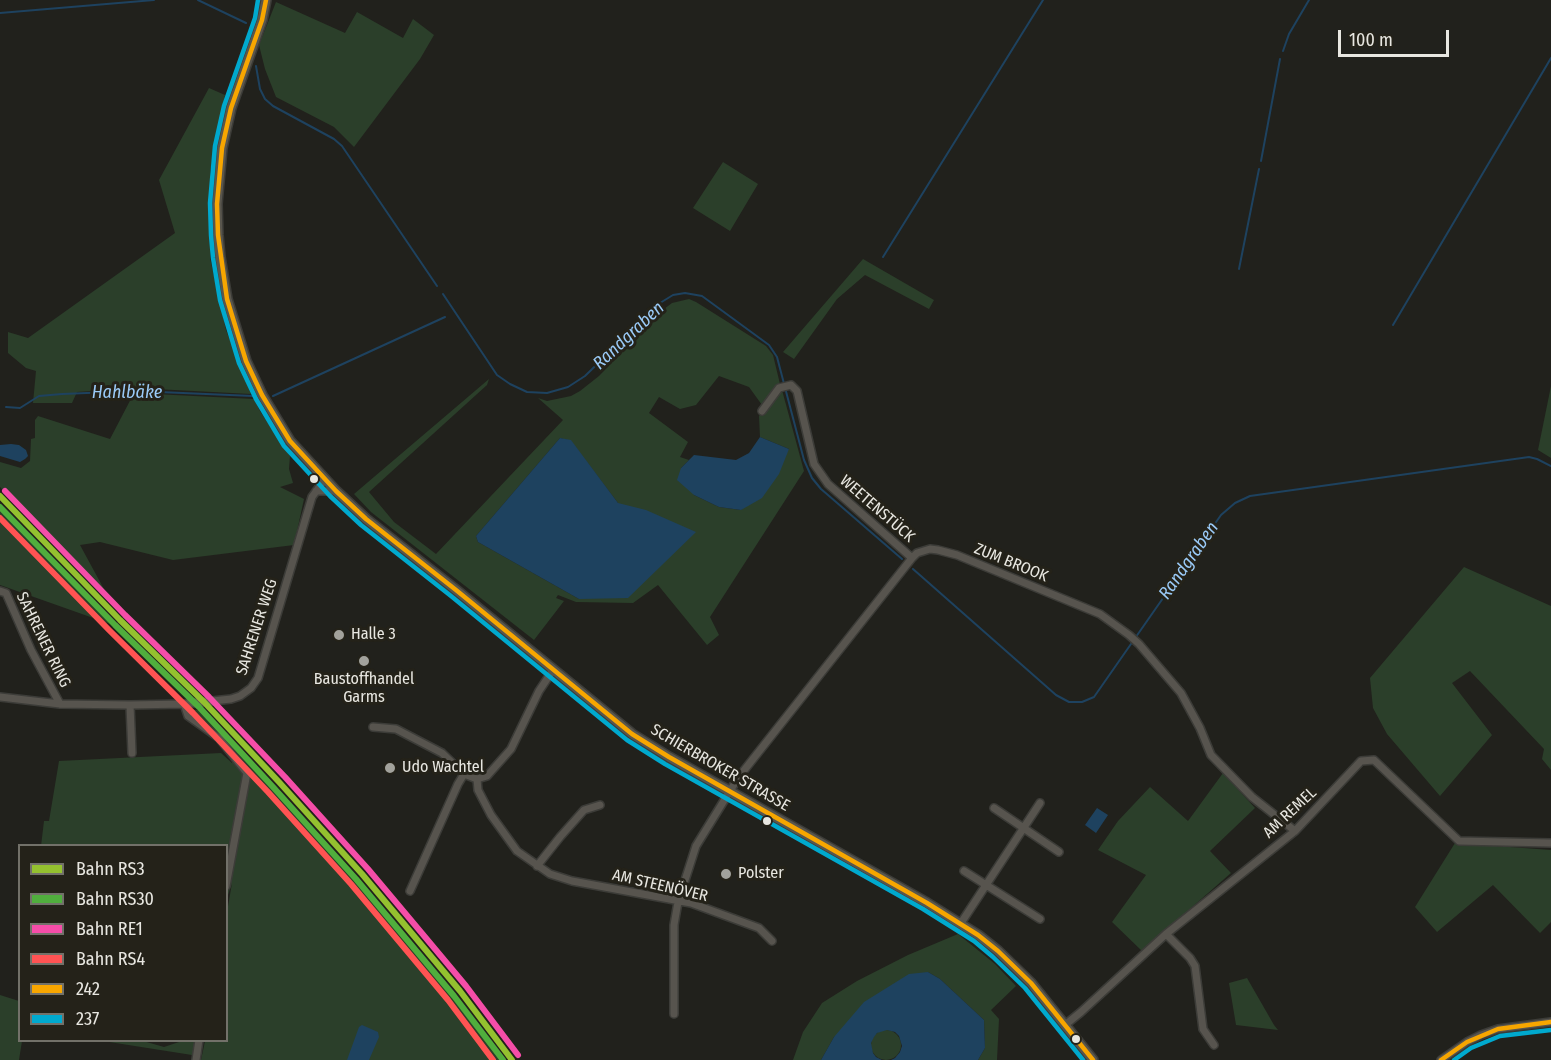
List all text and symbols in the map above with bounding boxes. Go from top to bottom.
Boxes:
scale bar [1341,18,1452,56]
text: 100 m [1349,29,1393,51]
water label: Randgraben [589,298,669,374]
water label: Hahlbäke [92,382,162,404]
street label: WEETENSTÜCK [836,471,918,547]
unlabelled marker [308,473,320,485]
water label: Randgraben [1154,518,1224,604]
street label: ZUM BROOK [971,540,1051,586]
street label: SAHRENER WEG [232,576,282,678]
street label: SAHRENER RING [12,589,74,691]
place label: Halle 3 [351,625,396,645]
marker: Halle 3 [332,628,346,642]
marker: Baustoffhandel Garms [357,654,371,668]
place label: Baustoffhandel Garms [314,670,414,708]
street label: SCHIERBROKER STRASSE [647,720,793,816]
place label: Udo Wachtel [402,758,484,778]
marker: Udo Wachtel [383,761,397,775]
street label: AM REMEL [1259,784,1321,842]
unlabelled marker [761,815,773,827]
legend [18,844,228,1042]
text: Bahn RS3 [76,858,145,880]
place label: Polster [738,864,784,884]
street label: AM STEENÖVER [610,866,710,906]
marker: Polster [719,867,733,881]
text: Bahn RS30 [76,888,154,910]
text: Bahn RE1 [76,918,143,940]
text: Bahn RS4 [76,948,145,970]
text: 242 [76,978,100,1000]
text: 237 [76,1008,99,1030]
unlabelled marker [1070,1033,1082,1045]

